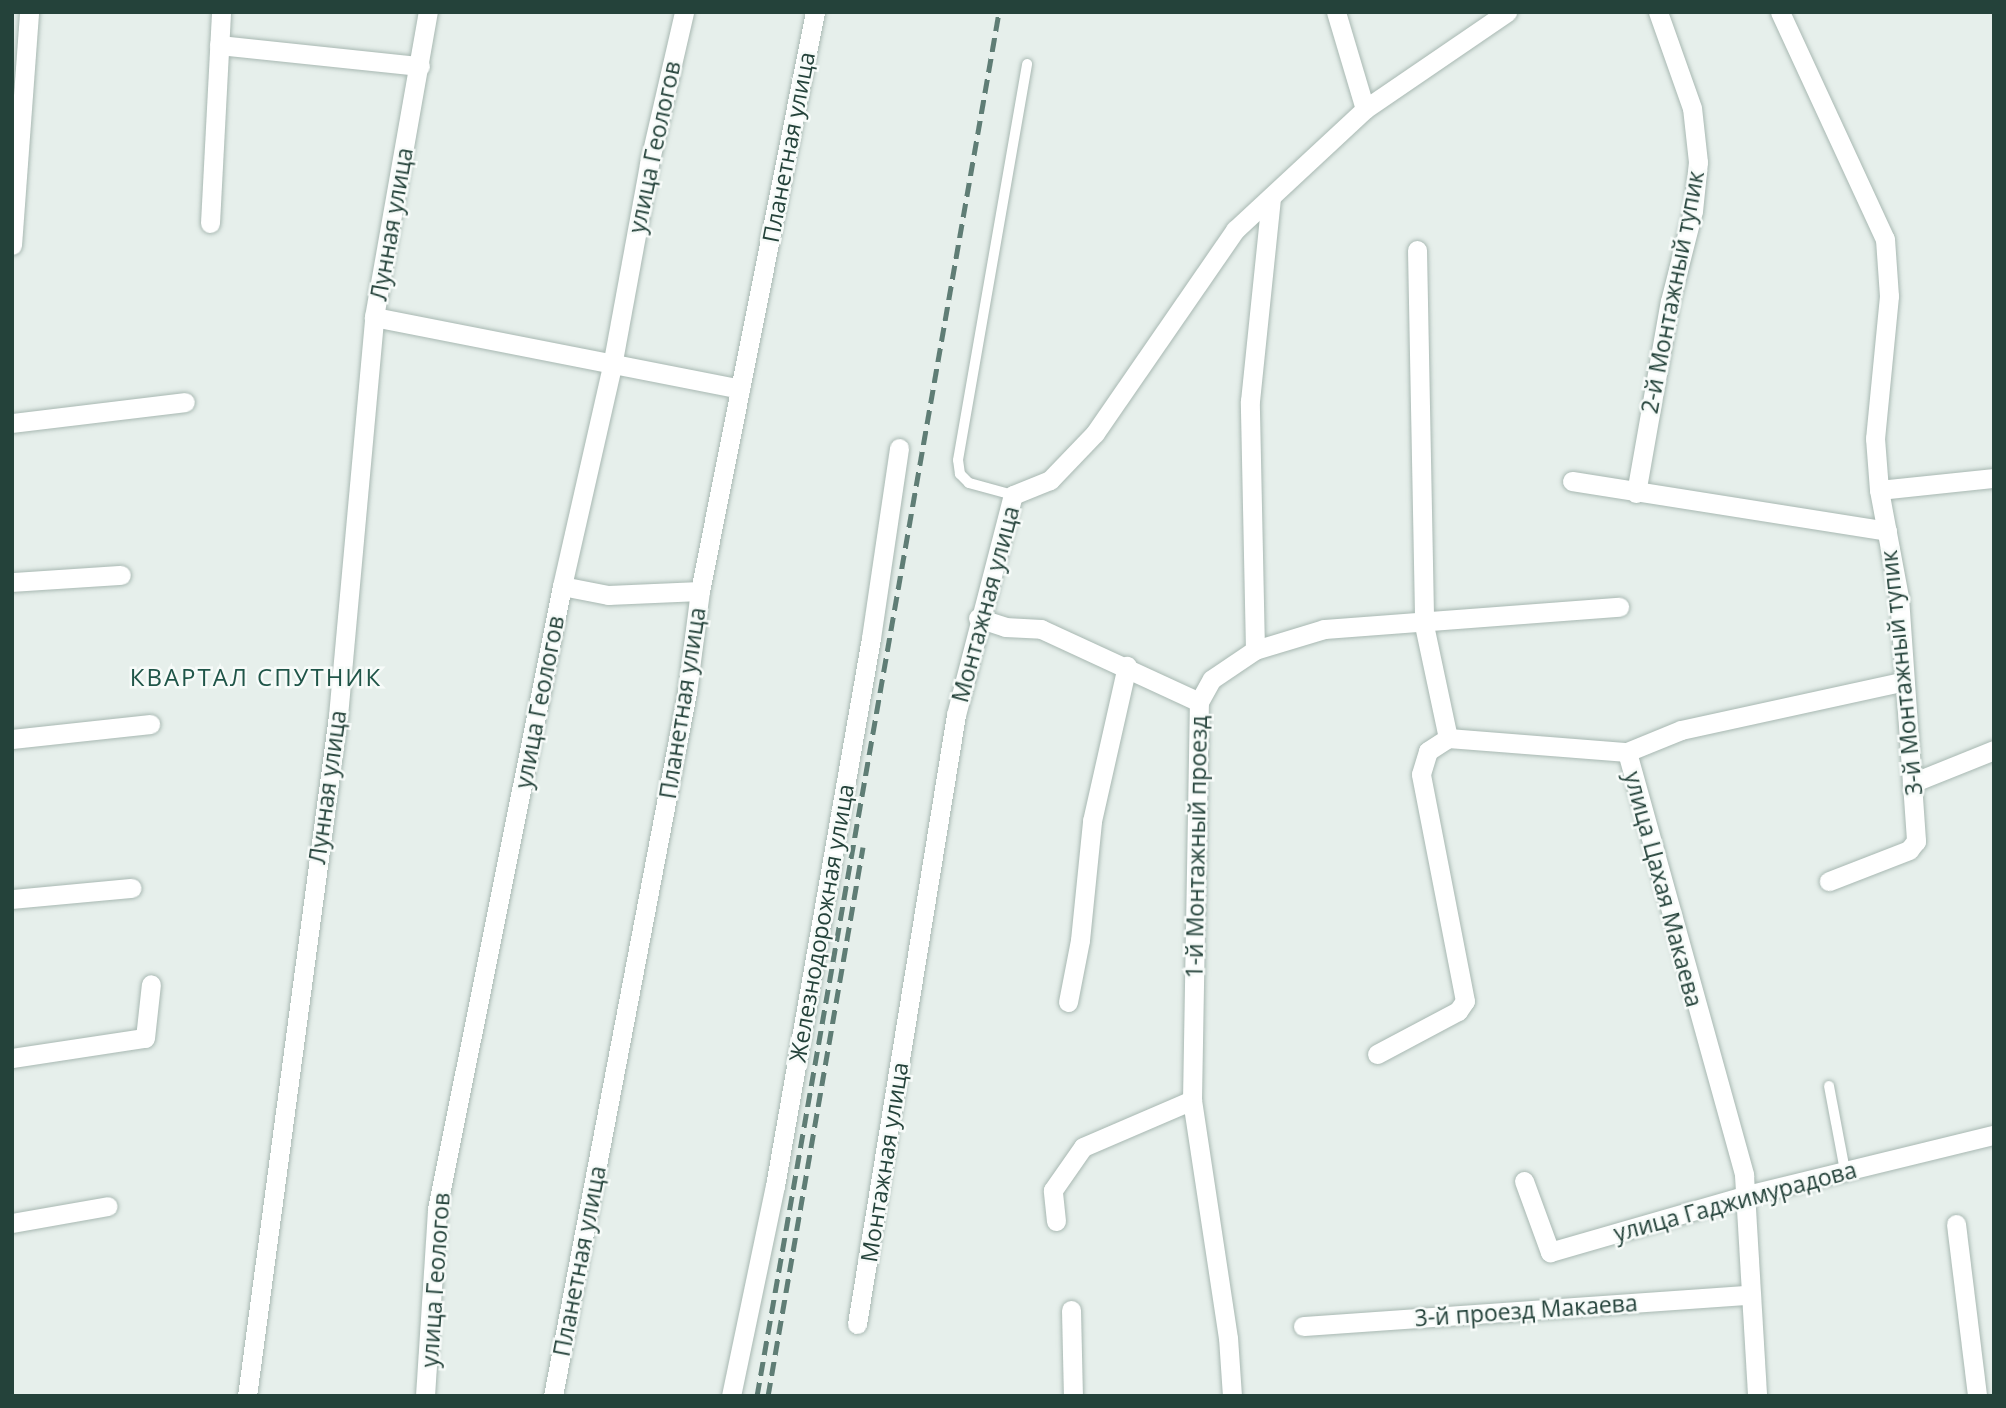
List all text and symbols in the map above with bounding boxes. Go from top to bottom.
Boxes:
street label: Планетная улица [756,49,820,245]
street label: улица Геологов [622,58,686,236]
street label: Лунная улица [364,145,418,303]
street label: 2-й Монтажный тупик [1635,168,1709,416]
street label: Монтажная улица [946,503,1024,705]
street label: 3-й Монтажный тупик [1874,549,1928,797]
street label: Планетная улица [653,605,711,801]
street label: улица Геологов [509,613,569,791]
district label: КВАРТАЛ СПУТНИК [132,663,380,691]
street label: Лунная улица [303,708,351,866]
street label: 1-й Монтажный проезд [1180,715,1212,979]
street label: улица Цахая Макаева [1619,768,1709,1010]
street label: Железнодорожная улица [783,782,859,1064]
street label: Монтажная улица [855,1060,913,1264]
street label: улица Гаджимурадова [1611,1155,1859,1247]
street label: Планетная улица [547,1163,611,1359]
street label: улица Геологов [415,1192,455,1368]
street label: 3-й проезд Макаева [1414,1288,1638,1332]

